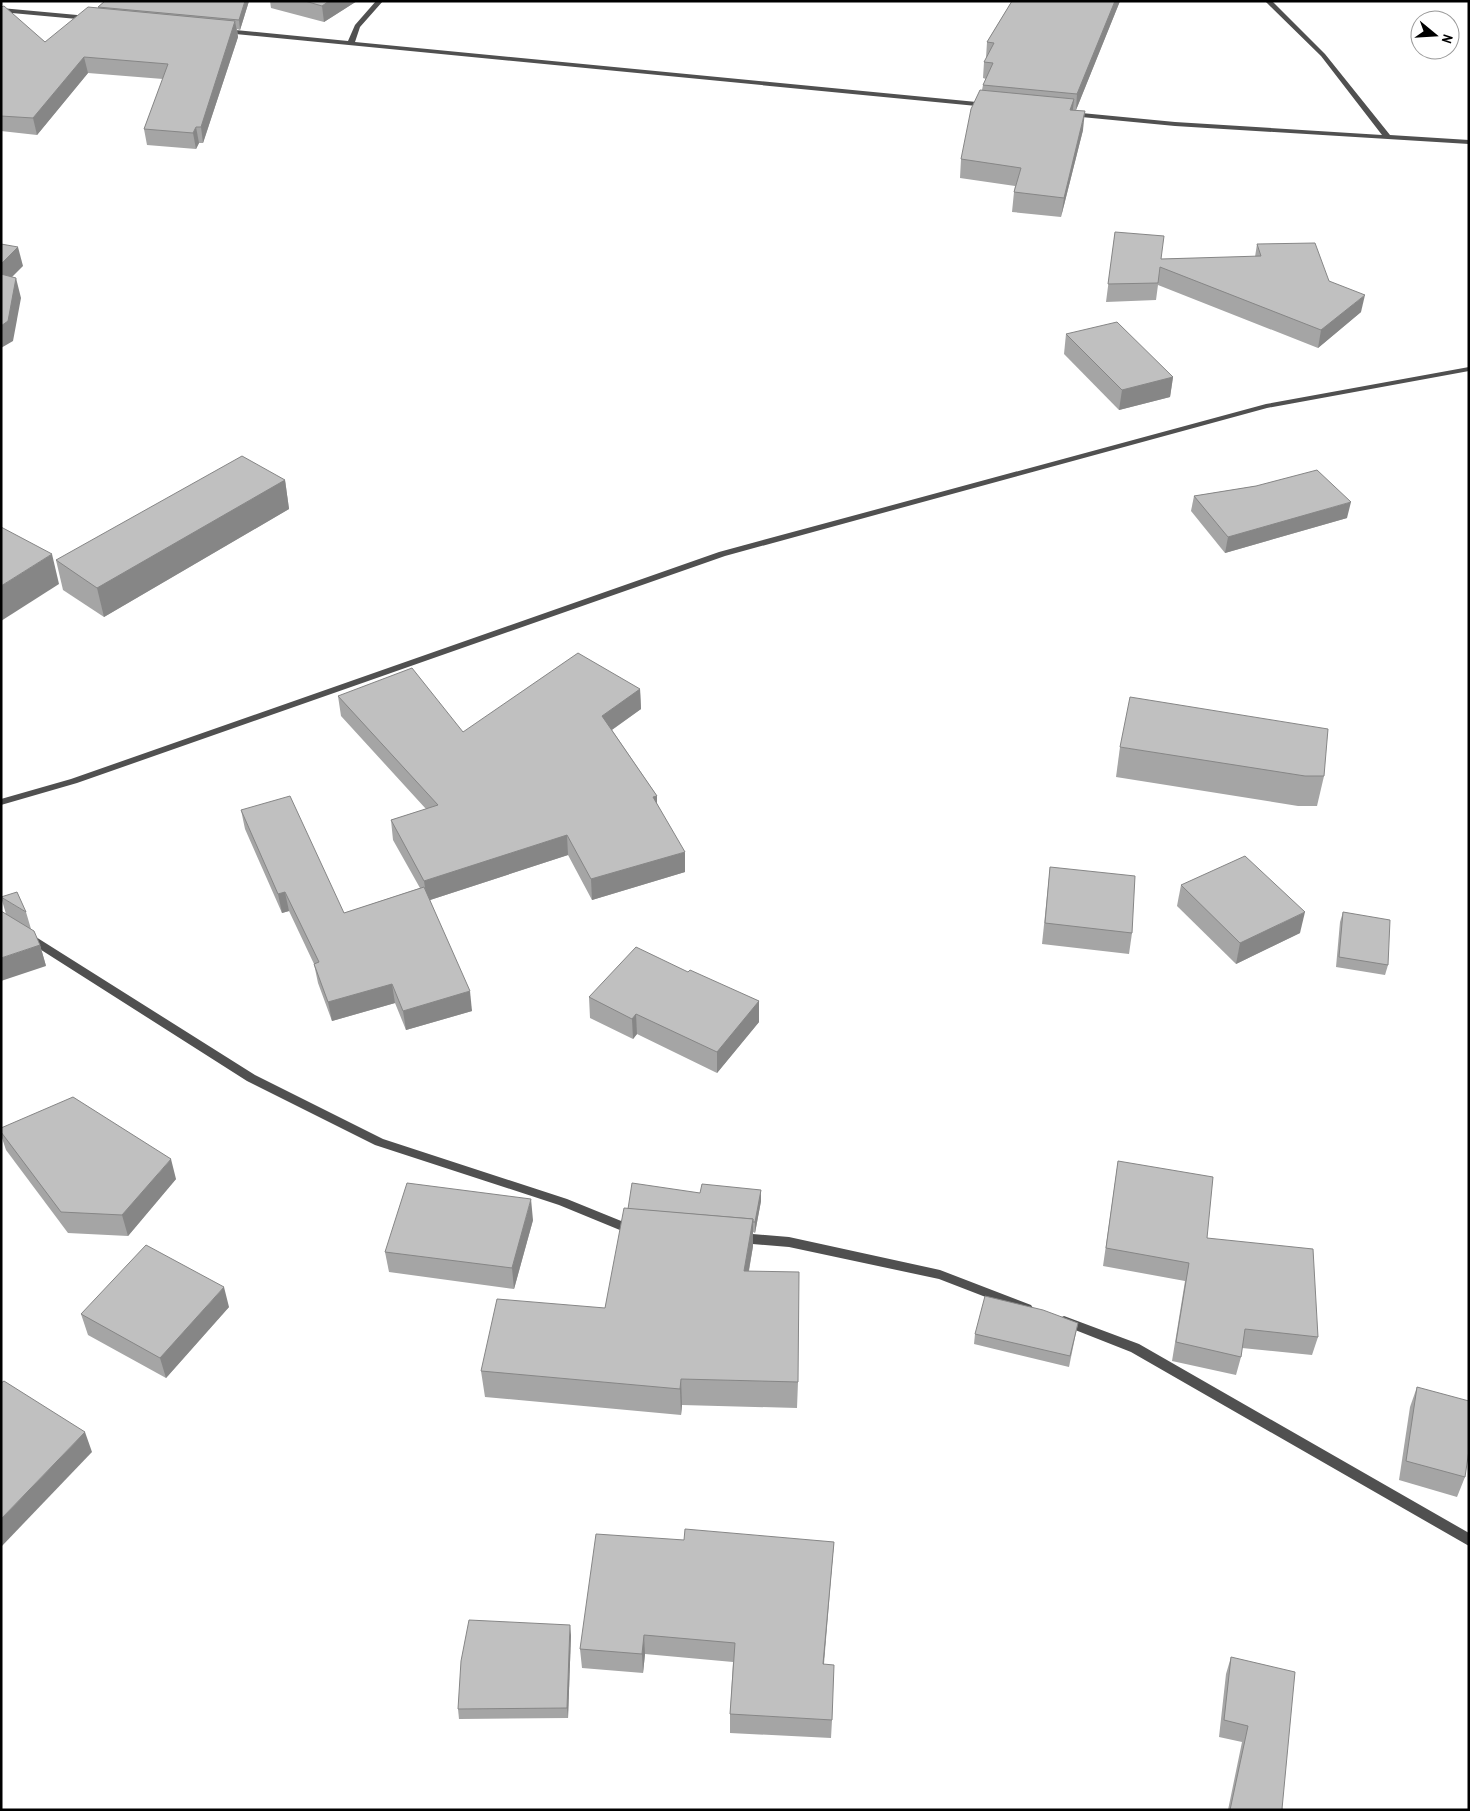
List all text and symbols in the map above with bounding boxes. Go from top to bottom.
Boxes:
north arrow [1410,10,1460,60]
text: N [1438,32,1457,46]

